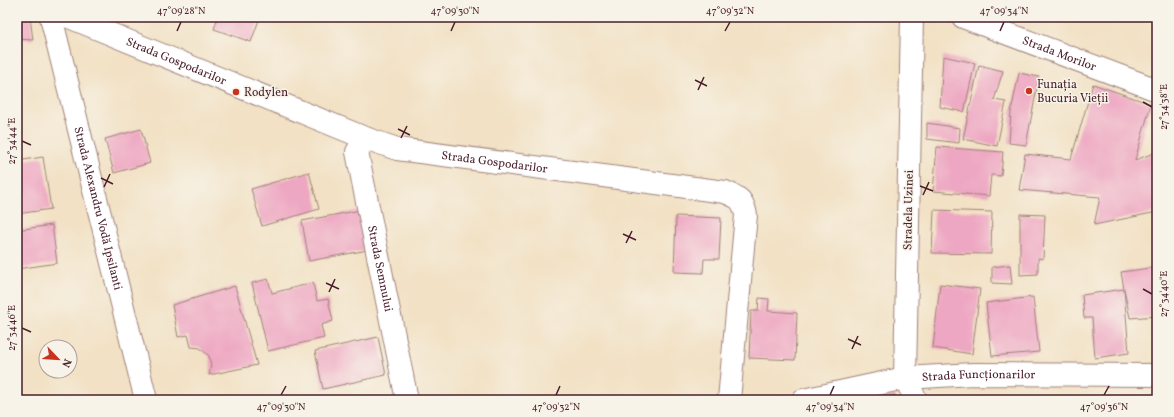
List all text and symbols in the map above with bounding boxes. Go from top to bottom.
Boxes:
text: 47°09'28"N [157,4,206,18]
text: 47°09'30"N [430,4,480,18]
text: 47°09'32"N [706,4,755,18]
text: 47°09'34"N [979,4,1029,18]
street label: Strada Morilor [1020,33,1098,75]
street label: Strada Gospodarilor [123,34,229,89]
place label: Funația Bucuria Vieții [1037,77,1109,107]
text: 27°34'38"E [1157,84,1171,130]
place label: Rodylen [244,85,288,101]
marker: Funația Bucuria Vieții [1024,86,1034,96]
marker: Rodylen [231,87,241,97]
text: 27°34'44"E [5,118,19,164]
street label: Strada Alexandru Vodă Ipsilanti [69,125,126,292]
street label: Strada Gospodarilor [440,148,549,178]
street label: Stradela Uzinei [900,169,918,250]
street label: Strada Semnului [363,224,396,314]
text: 27°34'40"E [1157,271,1171,317]
text: 27°34'46"E [5,305,19,351]
north arrow [38,339,78,379]
text: N [57,356,74,369]
street label: Strada Funcționarilor [921,367,1035,386]
text: 47°09'30"N [256,400,306,414]
text: 47°09'32"N [532,400,581,414]
text: 47°09'34"N [805,400,855,414]
text: 47°09'36"N [1080,400,1129,414]

